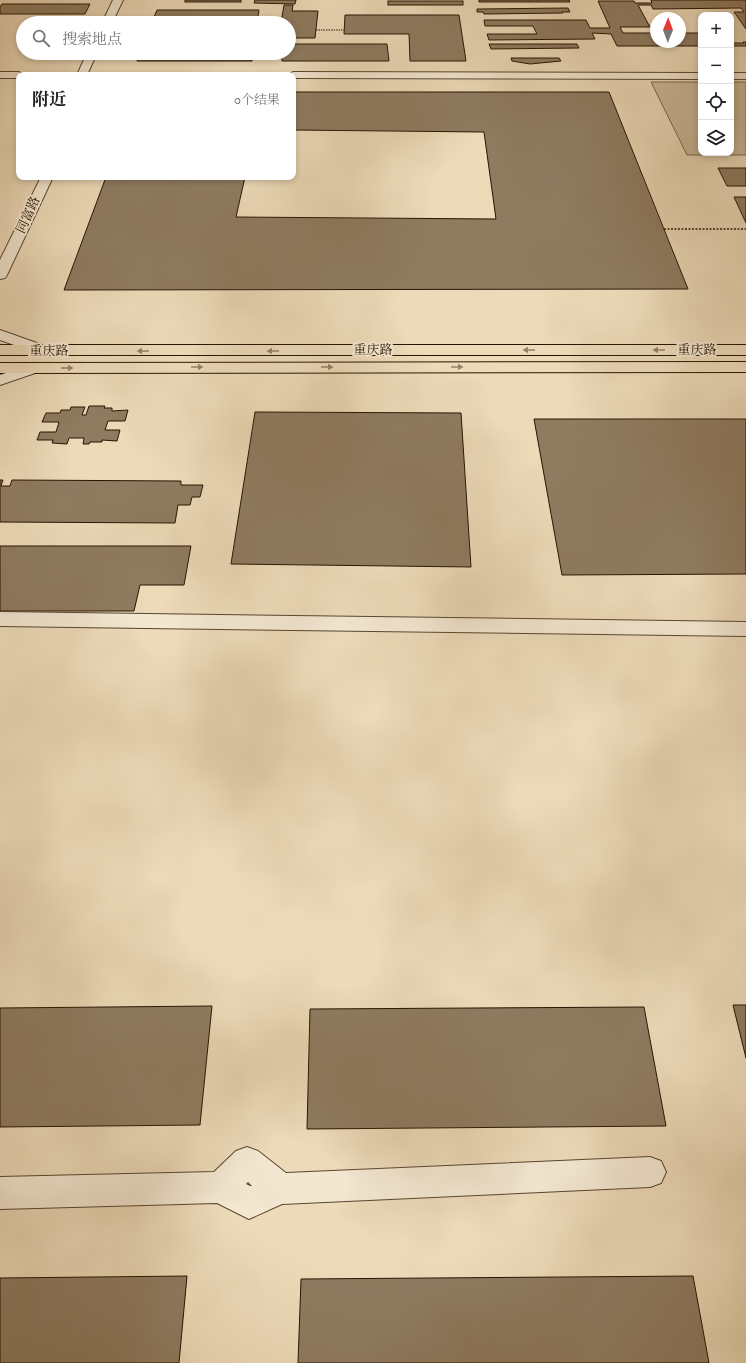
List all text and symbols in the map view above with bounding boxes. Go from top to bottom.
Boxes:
north arrow [650,12,686,48]
map controls [698,12,734,156]
button: + [698,12,734,48]
search box [16,16,296,60]
icon: search [30,27,52,49]
text: 搜索地点 [62,30,122,49]
button: − [698,48,734,84]
button: locate [698,84,734,120]
text: 附近 [32,89,66,111]
text: 0个结果 [234,92,280,108]
button: layers [698,120,734,156]
street label: 同富路 [13,194,43,236]
street label: 重庆路 [353,342,393,358]
street label: 重庆路 [677,342,717,358]
street label: 重庆路 [29,343,69,359]
one-way arrow [522,347,535,353]
one-way arrow [652,347,665,353]
one-way arrow [136,348,149,354]
one-way arrow [266,348,279,354]
one-way arrow [191,364,204,370]
one-way arrow [321,364,334,370]
one-way arrow [451,364,464,370]
one-way arrow [61,365,74,371]

